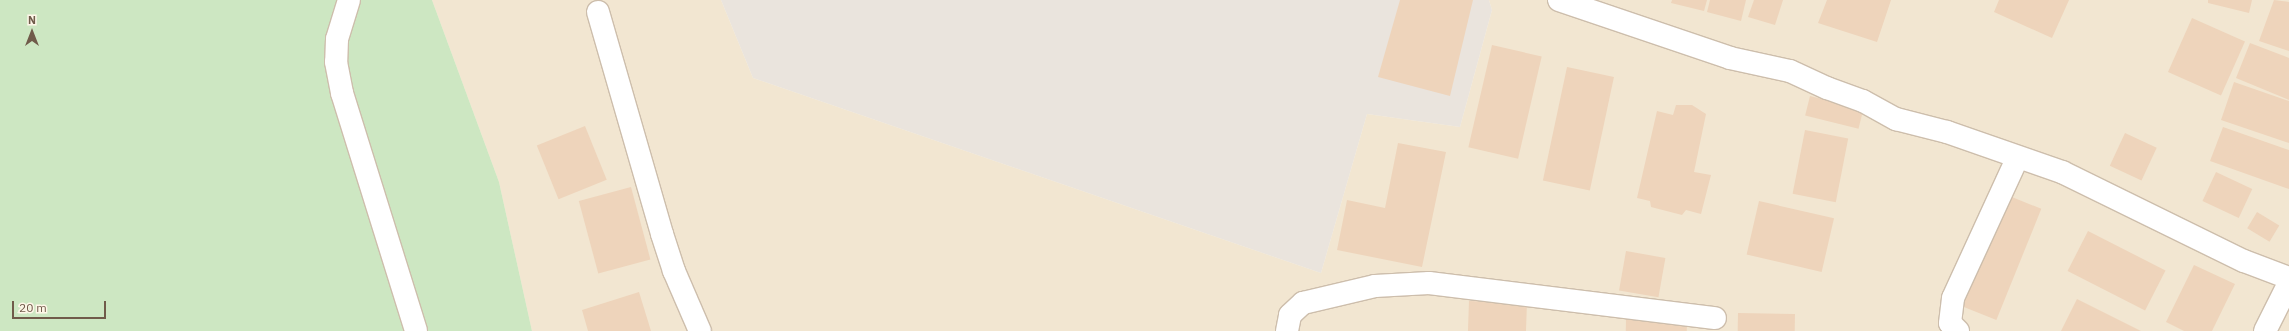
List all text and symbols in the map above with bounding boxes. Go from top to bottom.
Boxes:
north arrow [12,12,52,52]
text: N [28,13,36,27]
scale bar [14,293,108,319]
text: 20 m [19,300,47,315]

